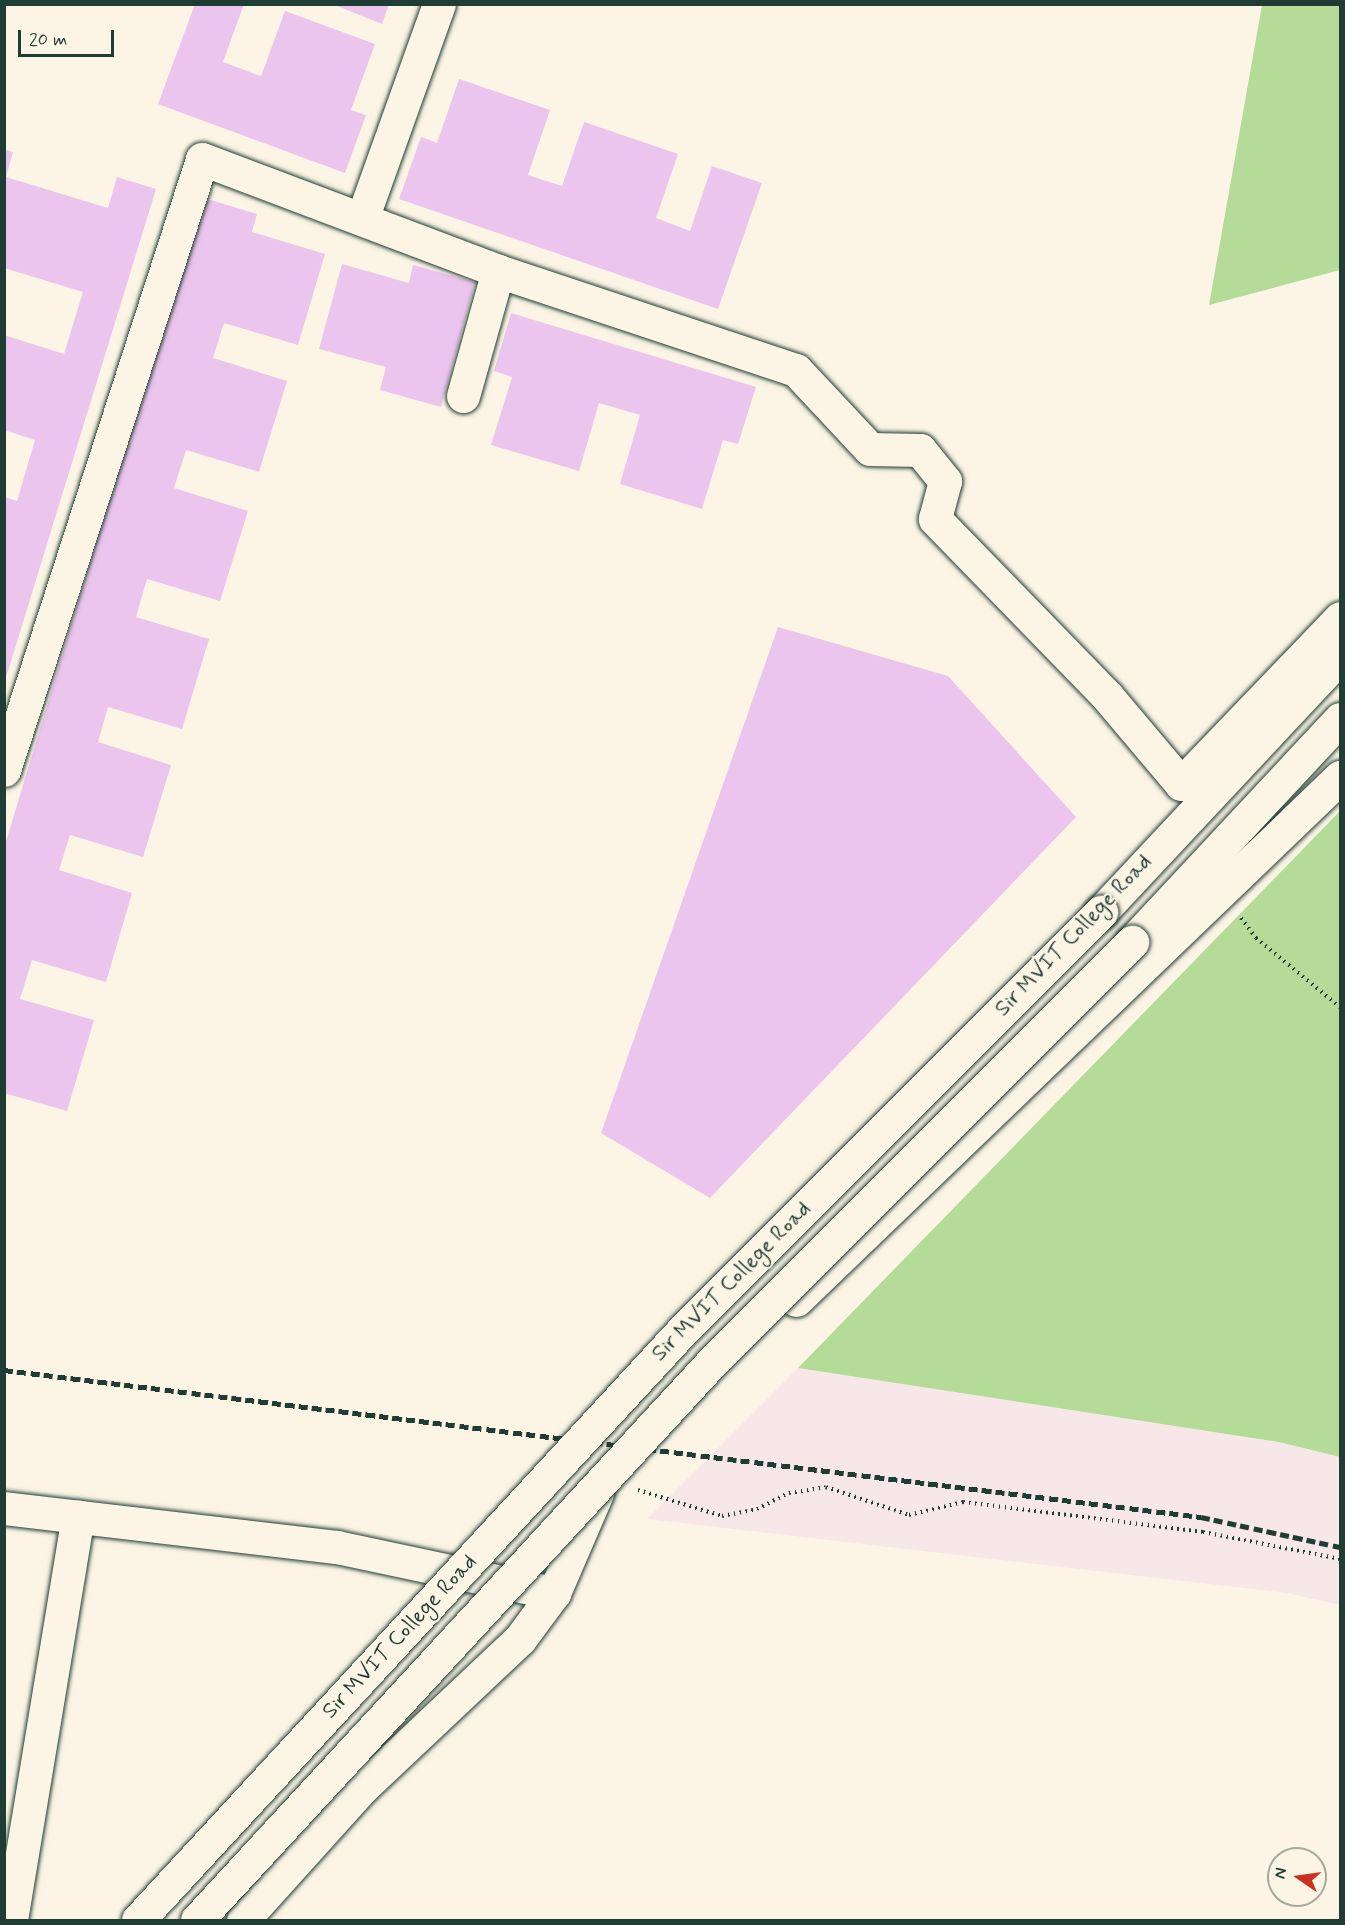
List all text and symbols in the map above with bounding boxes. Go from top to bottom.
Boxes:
scale bar [21,18,117,56]
text: 20 m [29,28,67,52]
street label: Sir MVIT College Road [991,850,1157,1022]
street label: Sir MVIT College Road [648,1198,816,1366]
street label: Sir MVIT College Road [318,1550,482,1724]
north arrow [1267,1847,1327,1907]
text: N [1269,1866,1292,1881]

